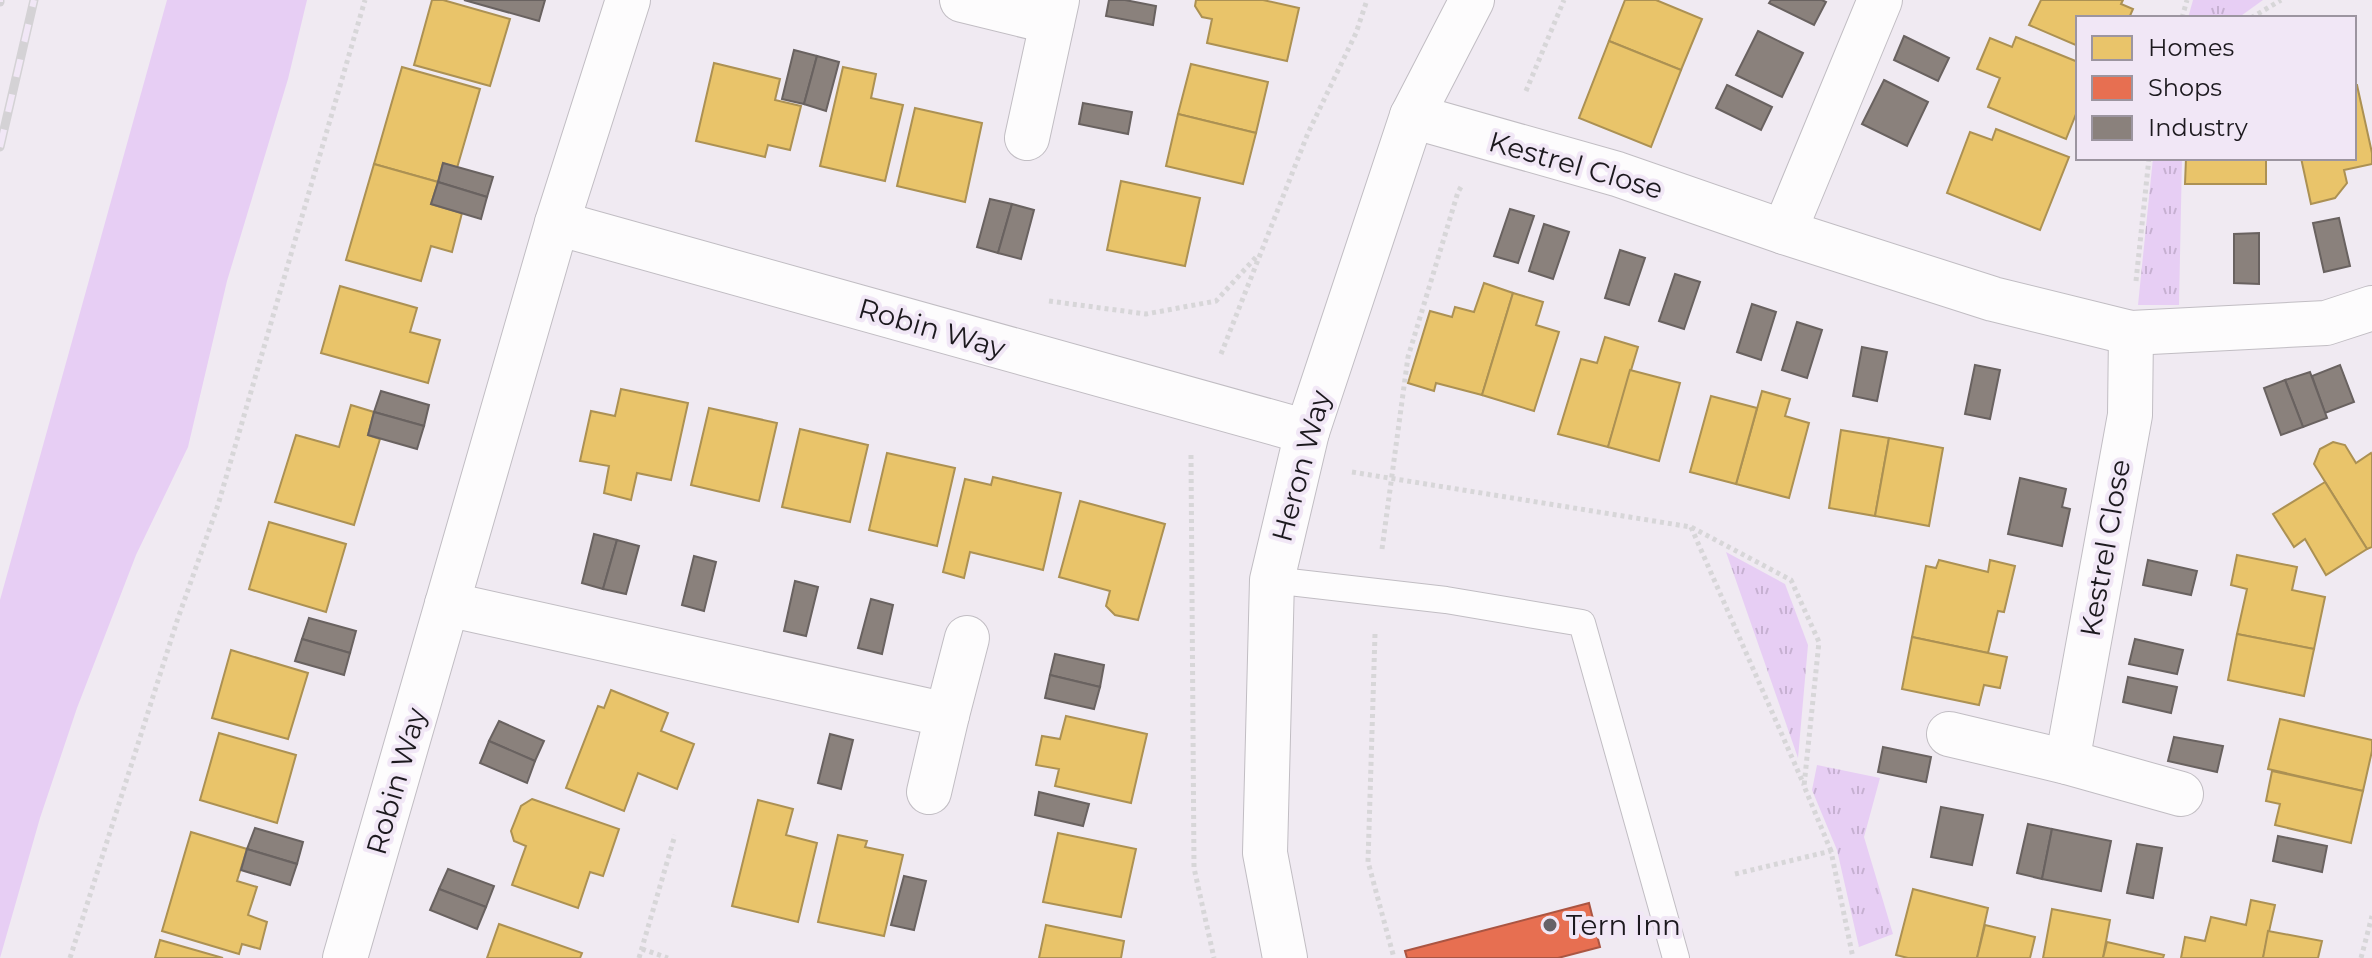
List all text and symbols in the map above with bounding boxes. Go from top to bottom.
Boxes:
legend [2076,16,2356,160]
text: Homes [2148,33,2234,62]
text: Shops [2148,73,2222,102]
text: Industry [2148,113,2248,142]
street label: Kestrel Close [1485,124,1667,206]
street label: Robin Way [855,291,1010,365]
street label: Heron Way [1265,386,1338,545]
street label: Kestrel Close [2073,457,2137,639]
street label: Robin Way [359,703,433,858]
place label: Tern Inn [1566,908,1681,942]
marker: Tern Inn [1541,916,1559,934]

